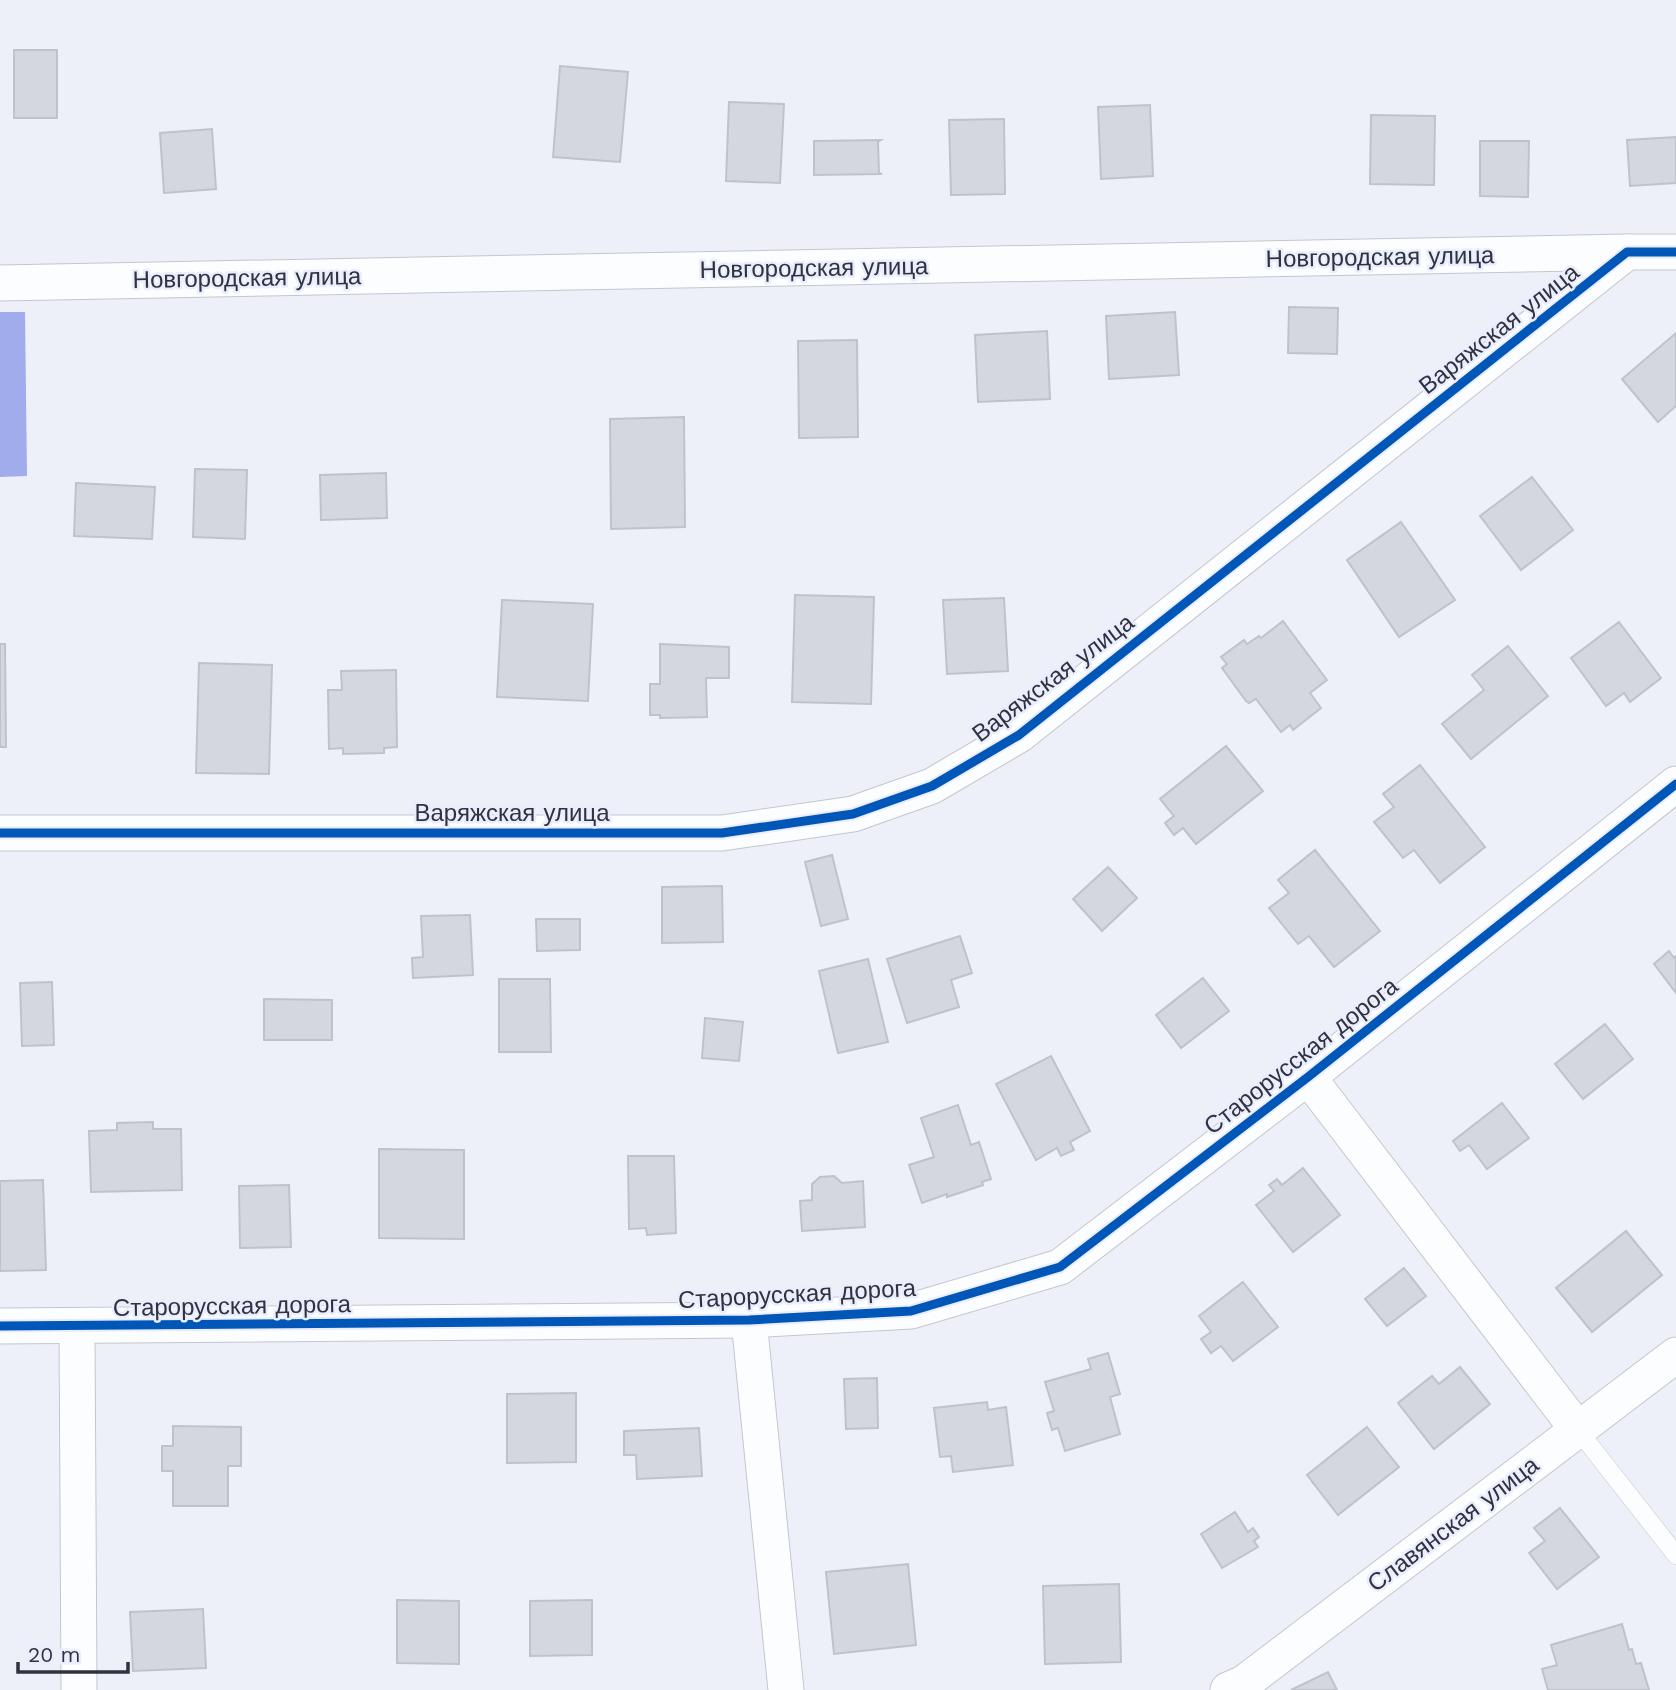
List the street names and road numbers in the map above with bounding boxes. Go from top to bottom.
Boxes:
street label: Новгородская улица [1265,241,1495,273]
street label: Новгородская улица [699,252,929,284]
street label: Варяжская улица [1414,258,1585,400]
street label: Новгородская улица [132,262,362,294]
street label: Варяжская улица [967,608,1140,748]
street label: Варяжская улица [414,799,610,827]
street label: Старорусская дорога [1199,971,1404,1140]
street label: Старорусская дорога [677,1274,917,1314]
street label: Старорусская дорога [113,1290,352,1322]
street label: Славянская улица [1362,1450,1545,1597]

